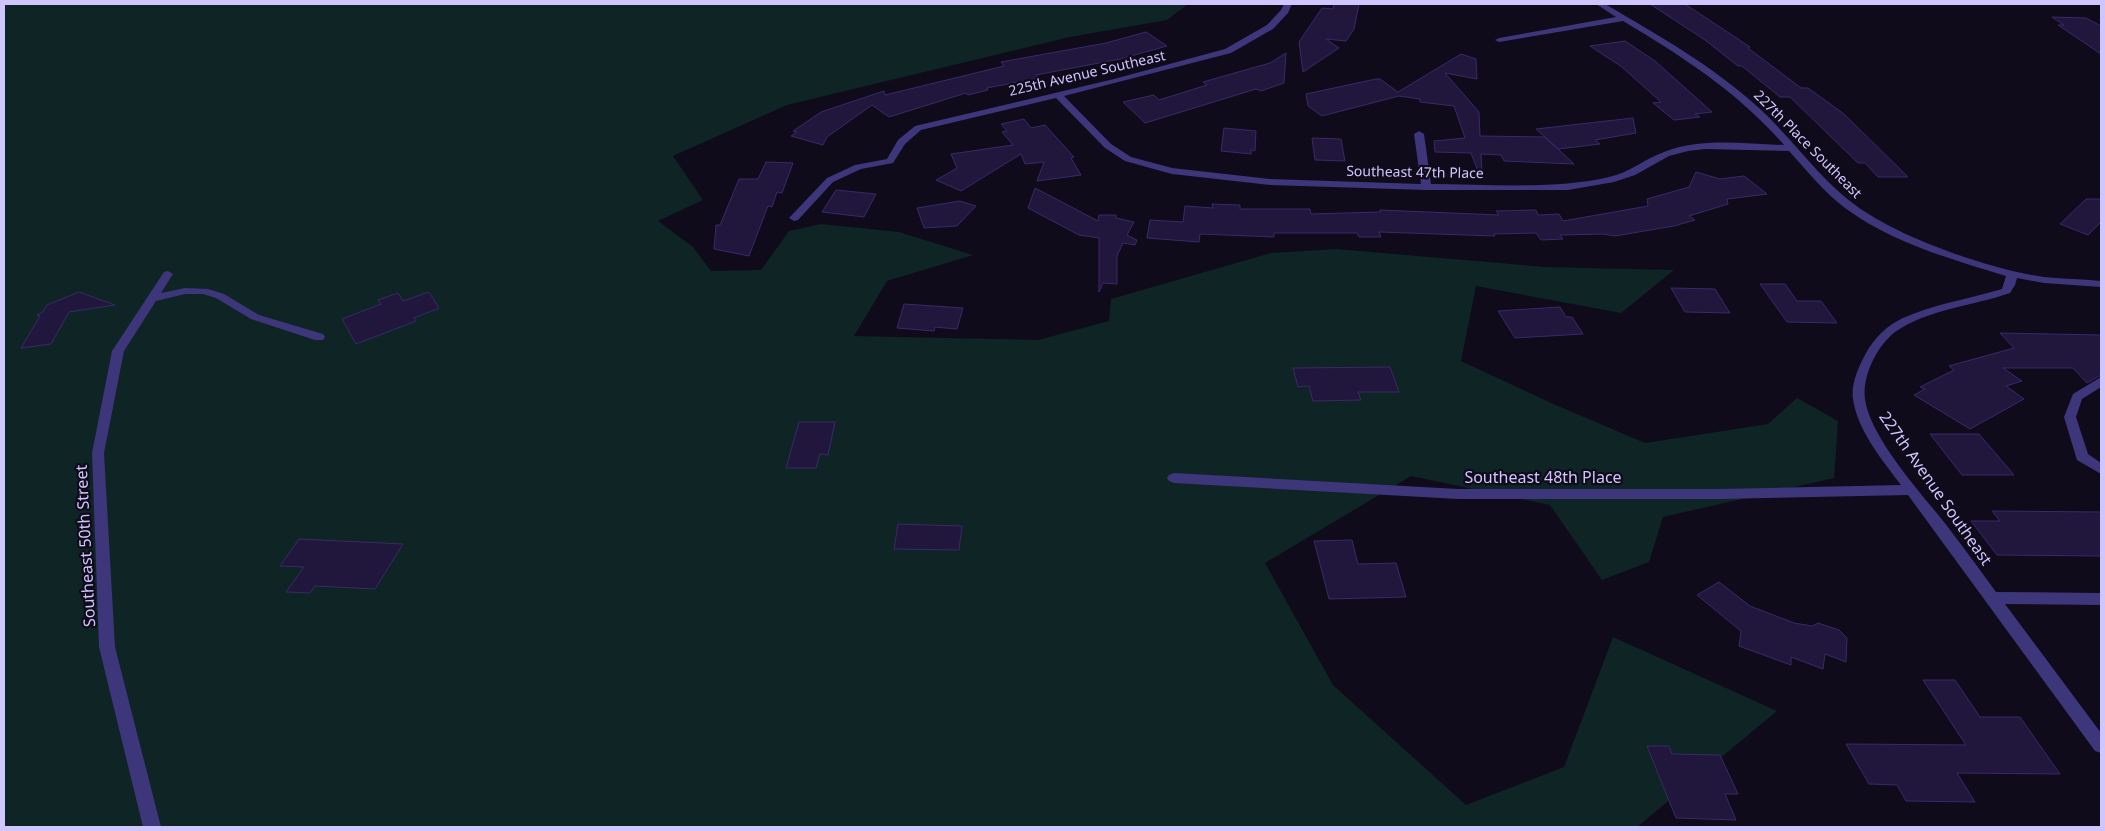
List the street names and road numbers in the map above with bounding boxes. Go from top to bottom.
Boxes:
street label: 225th Avenue Southeast [1007,45,1167,100]
street label: 227th Place Southeast [1750,85,1867,202]
street label: Southeast 47th Place [1346,161,1484,182]
street label: 227th Avenue Southeast [1874,407,1998,569]
street label: Southeast 50th Street [70,464,100,628]
street label: Southeast 48th Place [1464,466,1622,488]

